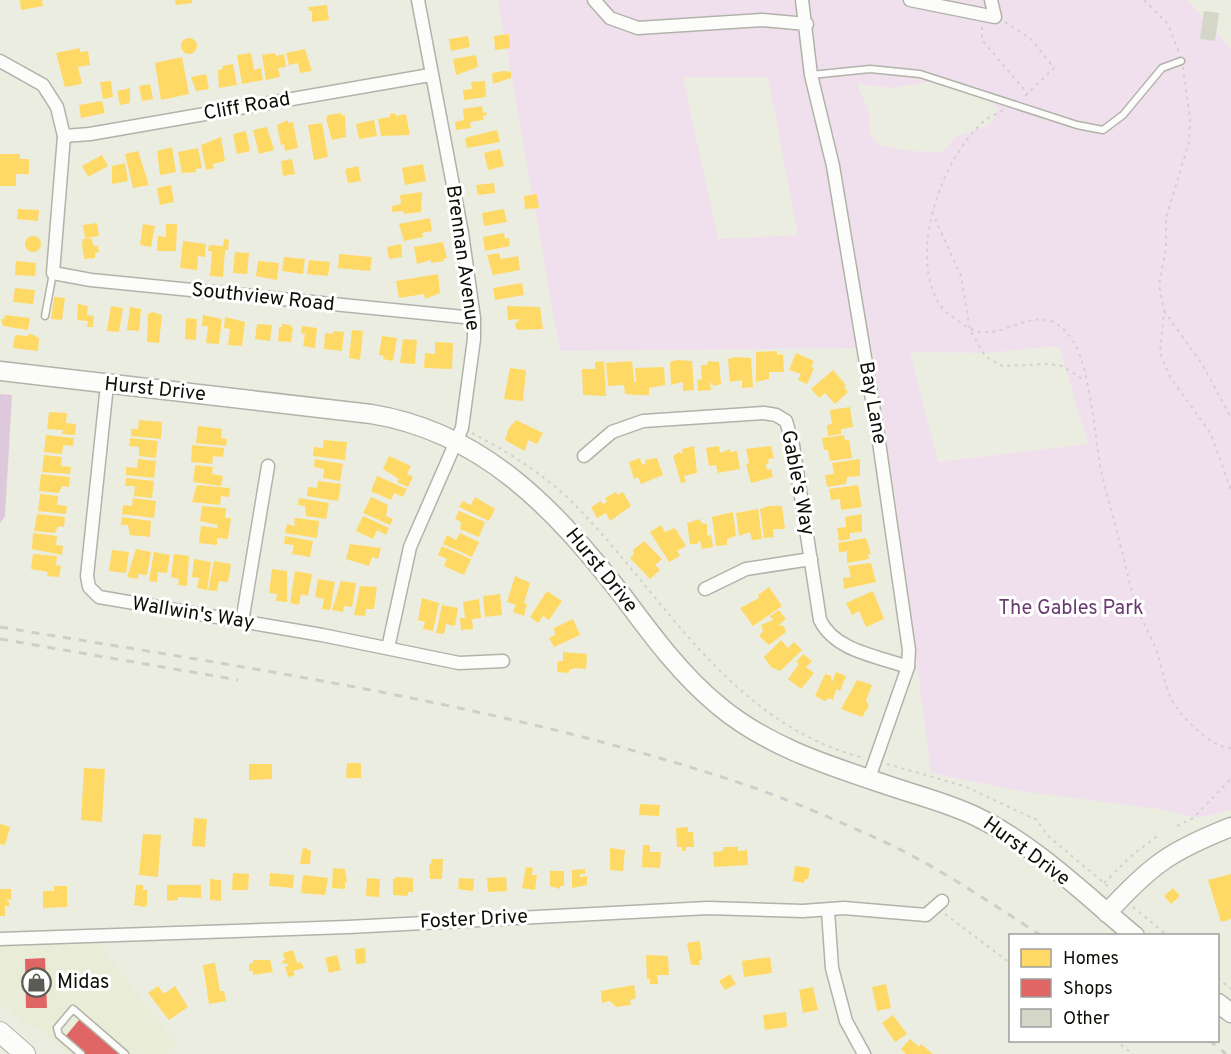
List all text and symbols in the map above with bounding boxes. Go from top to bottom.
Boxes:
street label: Cliff Road [202,87,292,127]
street label: Brennan Avenue [439,183,485,333]
street label: Southview Road [190,278,336,318]
street label: Bay Lane [852,360,892,446]
street label: Hurst Drive [103,372,207,408]
street label: Gable's Way [774,428,820,538]
street label: Hurst Drive [559,523,643,619]
street label: Wallwin's Way [130,592,256,636]
park label: The Gables Park [998,596,1144,622]
street label: Hurst Drive [977,812,1075,892]
street label: Foster Drive [419,904,529,936]
legend [1009,934,1219,1042]
text: Homes [1063,948,1119,971]
shop icon: Midas [20,967,52,999]
place label: Midas [57,970,109,996]
text: Shops [1063,978,1113,1001]
text: Other [1063,1008,1110,1031]

